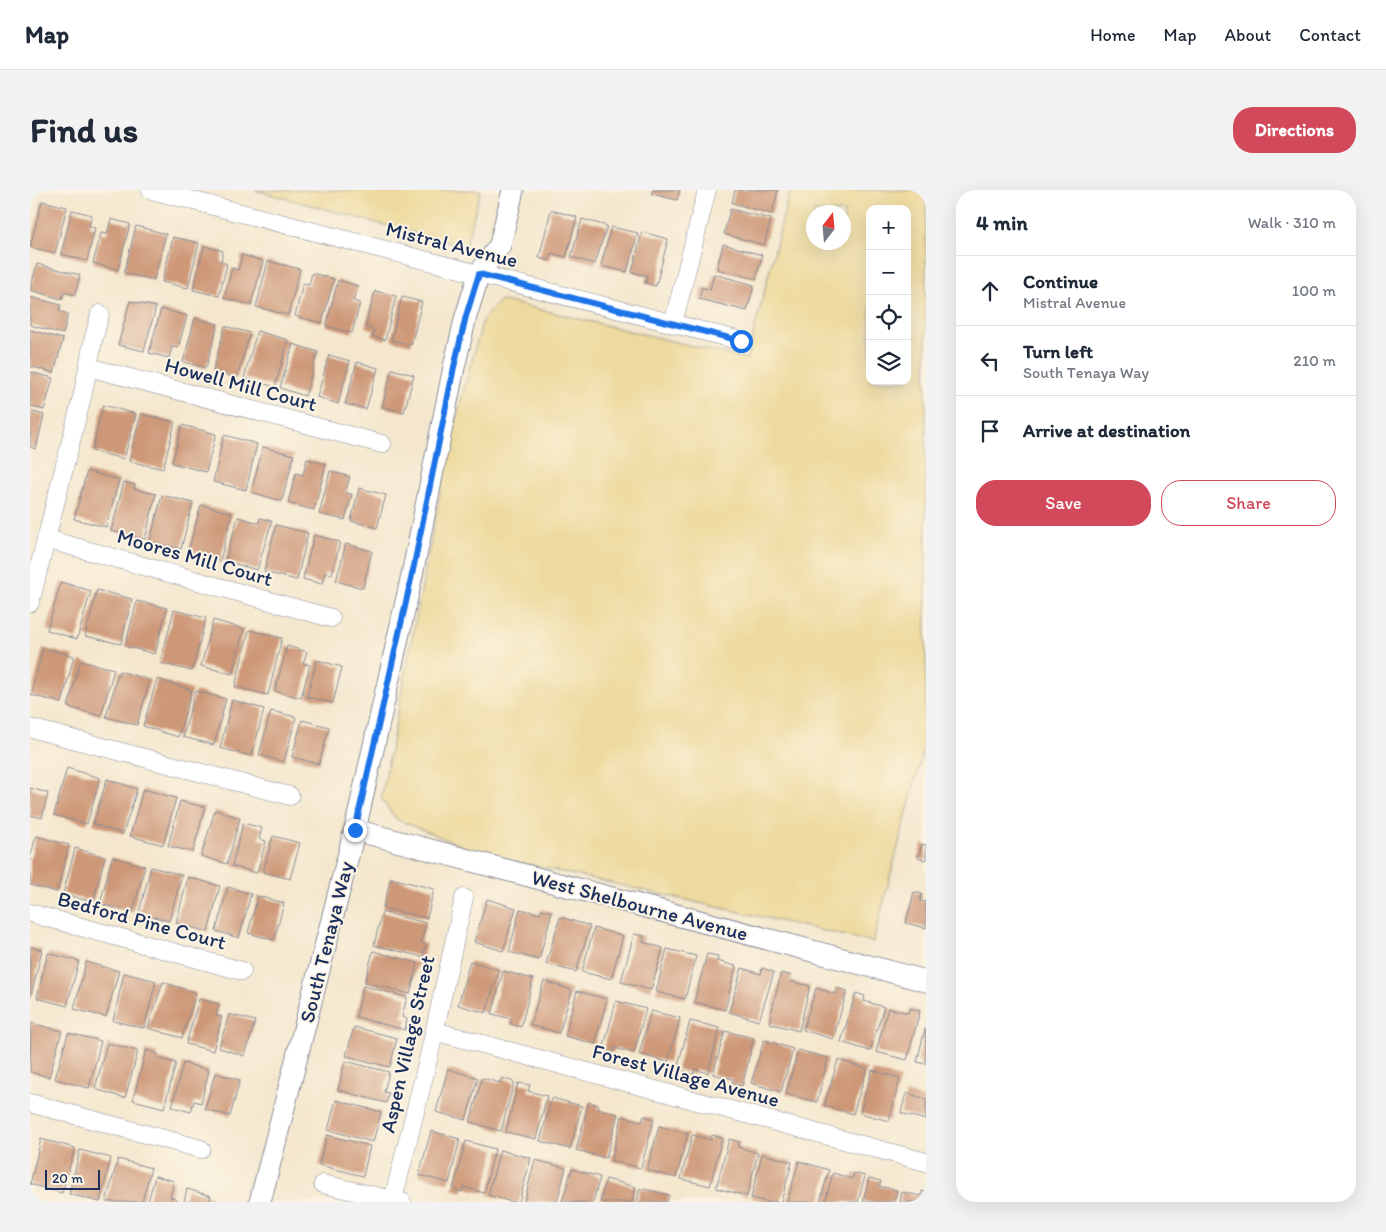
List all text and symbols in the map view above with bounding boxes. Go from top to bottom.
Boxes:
text: Map [25,20,69,49]
text: Home [1090,24,1136,46]
text: Map [1164,24,1197,46]
text: About [1225,24,1271,46]
text: Contact [1299,24,1361,46]
button: Directions [1233,107,1356,153]
text: Find us [30,109,138,151]
north arrow [806,205,851,250]
map controls [866,205,911,385]
button: + [866,205,911,250]
text: 4 min [976,210,1028,235]
text: Walk · 310 m [1248,213,1336,232]
street label: Mistral Avenue [383,216,521,272]
button: − [866,250,911,295]
text: Continue [1023,270,1098,293]
icon: ahead [976,277,1004,305]
text: 100 m [1292,281,1336,300]
text: Mistral Avenue [1023,293,1126,312]
button: locate [866,295,911,340]
route start [730,330,753,353]
button: layers [866,340,911,385]
text: Turn left [1023,340,1093,363]
icon: left [976,347,1004,375]
text: 210 m [1293,351,1336,370]
street label: Howell Mill Court [162,352,320,416]
text: South Tenaya Way [1023,363,1149,382]
icon: arrive [976,417,1004,445]
text: Arrive at destination [1023,419,1190,442]
button: Save [976,480,1151,526]
button: Share [1161,480,1336,526]
street label: Moores Mill Court [114,523,276,591]
route end [344,819,367,842]
street label: South Tenaya Way [294,859,358,1025]
street label: West Shelbourne Avenue [529,864,751,946]
street label: Bedford Pine Court [55,885,229,955]
street label: Aspen Village Street [374,953,440,1135]
street label: Forest Village Avenue [590,1038,782,1112]
scale bar [45,1167,100,1190]
text: 20 m [52,1170,83,1187]

